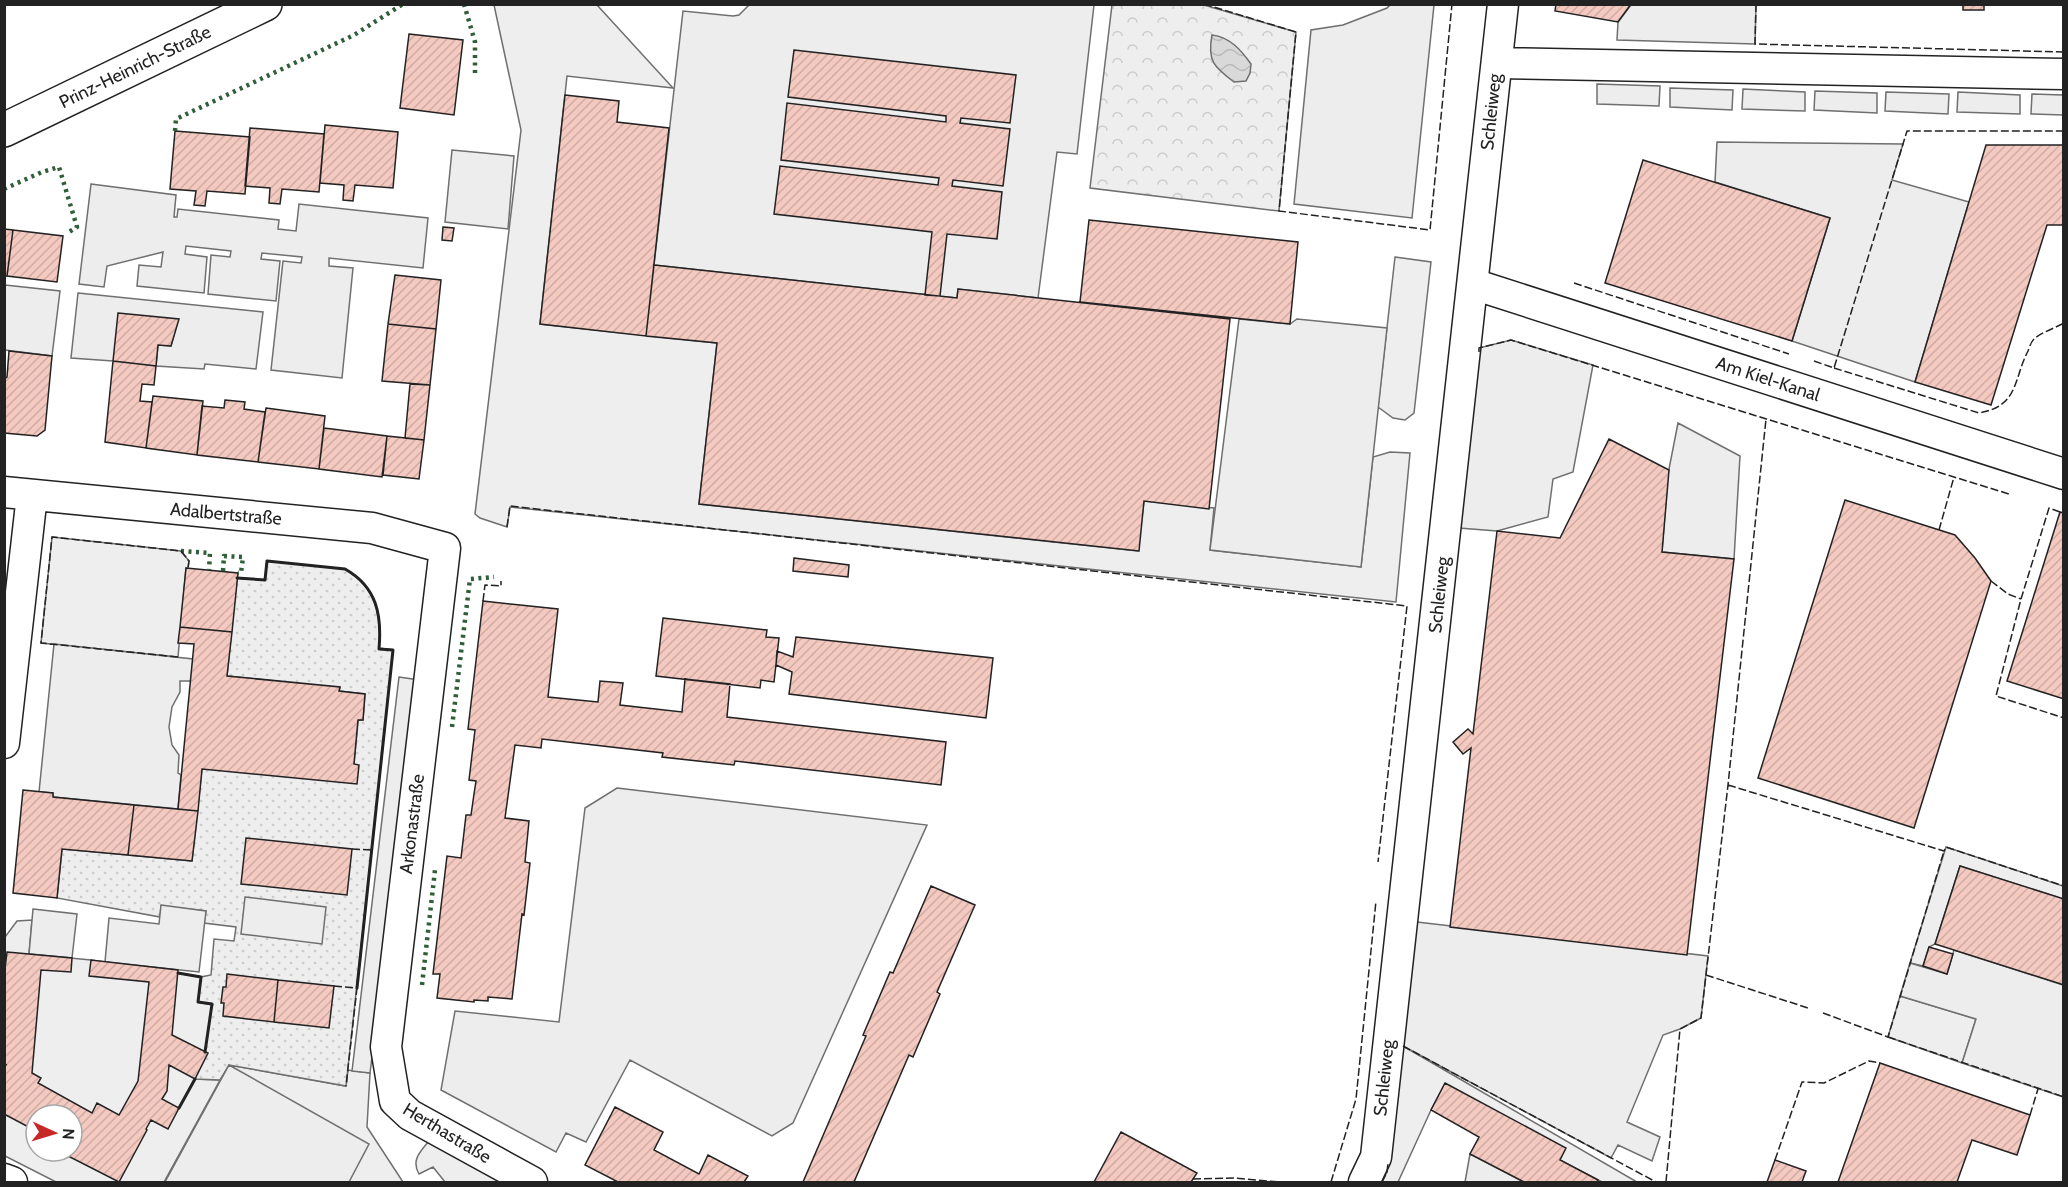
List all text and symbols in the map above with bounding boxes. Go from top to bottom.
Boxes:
street label: Prinz-Heinrich-Straße [56,21,214,113]
street label: Schleiweg [1476,72,1506,151]
street label: Am Kiel-Kanal [1713,352,1824,406]
street label: Adalbertstraße [169,498,283,530]
street label: Schleiweg [1424,555,1454,634]
street label: Arkonastraße [395,773,429,875]
street label: Schleiweg [1369,1038,1399,1117]
street label: Herthastraße [399,1098,495,1168]
north arrow [24,1103,84,1163]
text: N [59,1128,78,1140]

